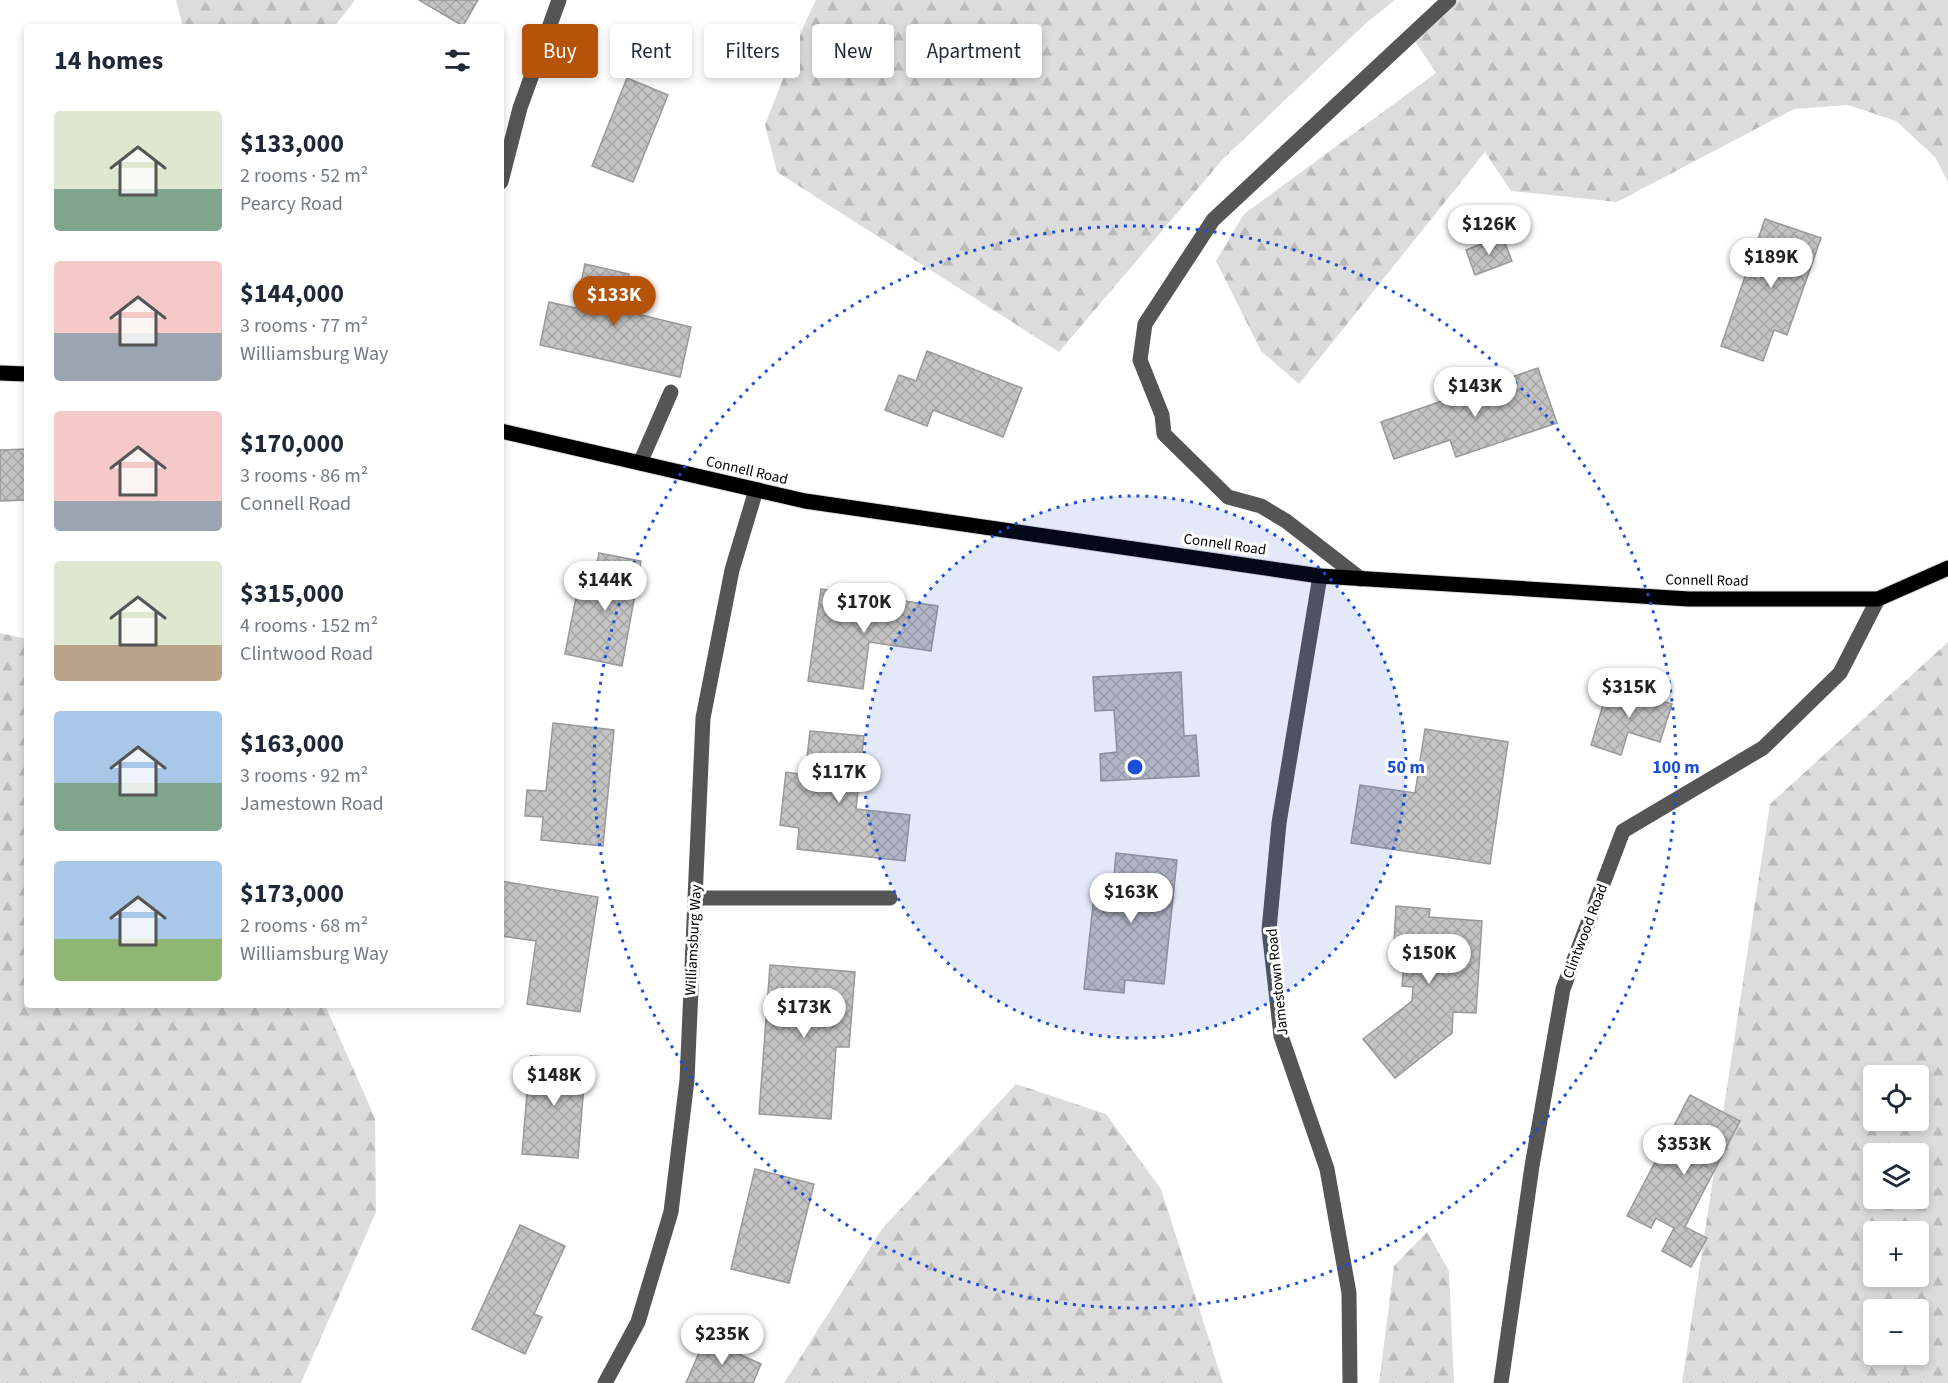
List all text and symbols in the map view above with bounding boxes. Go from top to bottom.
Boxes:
chip: Buy [522,24,598,78]
chip: Rent [610,24,692,78]
chip: Filters [704,24,800,78]
chip: New [812,24,894,78]
chip: Apartment [906,24,1042,78]
text: 14 homes [54,42,163,79]
icon: filters [441,44,474,77]
text: $133,000 [240,125,344,162]
icon: home [102,135,174,207]
text: 2 rooms · 52 m² [240,162,368,190]
text: Pearcy Road [240,190,343,218]
pin: $126K [1447,205,1531,256]
text: $126K [1462,210,1516,238]
pin: $189K [1729,238,1813,289]
text: $189K [1744,243,1798,271]
text: $144,000 [240,275,344,312]
pin: $133K [572,276,656,327]
text: $133K [587,281,641,309]
icon: home [102,285,174,357]
text: 3 rooms · 77 m² [240,312,368,340]
text: Williamsburg Way [240,340,388,368]
pin: $143K [1433,367,1517,418]
text: $143K [1448,372,1502,400]
text: $170,000 [240,425,344,462]
icon: home [102,435,174,507]
street label: Connell Road [704,451,790,490]
text: 3 rooms · 86 m² [240,462,368,490]
text: Connell Road [240,490,351,518]
street label: Connell Road [1182,528,1268,561]
pin: $144K [563,561,647,612]
text: $144K [578,566,632,594]
street label: Connell Road [1665,569,1749,592]
text: $315,000 [240,575,344,612]
pin: $170K [822,583,906,634]
icon: home [102,585,174,657]
text: $170K [837,588,891,616]
text: 4 rooms · 152 m² [240,612,378,640]
text: Clintwood Road [240,640,373,668]
pin: $315K [1587,668,1671,719]
text: $315K [1602,673,1656,701]
text: $163,000 [240,725,344,762]
icon: home [102,735,174,807]
pin: $117K [797,753,881,804]
text: 50 m [1387,755,1425,780]
text: 100 m [1652,755,1700,780]
centre of rings [1125,757,1145,777]
text: $117K [812,758,866,786]
text: 3 rooms · 92 m² [240,762,368,790]
text: Jamestown Road [240,790,384,818]
pin: $163K [1089,873,1173,924]
text: $173,000 [240,875,344,912]
text: $163K [1104,878,1158,906]
street label: Clintwood Road [1558,881,1613,982]
street label: Williamsburg Way [680,884,707,996]
icon: home [102,885,174,957]
text: 2 rooms · 68 m² [240,912,368,940]
street label: Jamestown Road [1261,927,1294,1037]
pin: $150K [1387,934,1471,985]
text: $150K [1402,939,1456,967]
text: Williamsburg Way [240,940,388,968]
pin: $173K [762,988,846,1039]
text: $173K [777,993,831,1021]
pin: $148K [512,1056,596,1107]
text: $148K [527,1061,581,1089]
map controls [1863,1065,1929,1365]
button: locate [1863,1065,1929,1131]
pin: $353K [1642,1125,1726,1176]
text: $353K [1657,1130,1711,1158]
button: layers [1863,1143,1929,1209]
button: + [1863,1221,1929,1287]
button: − [1863,1299,1929,1365]
pin: $235K [680,1315,764,1366]
text: $235K [695,1320,749,1348]

